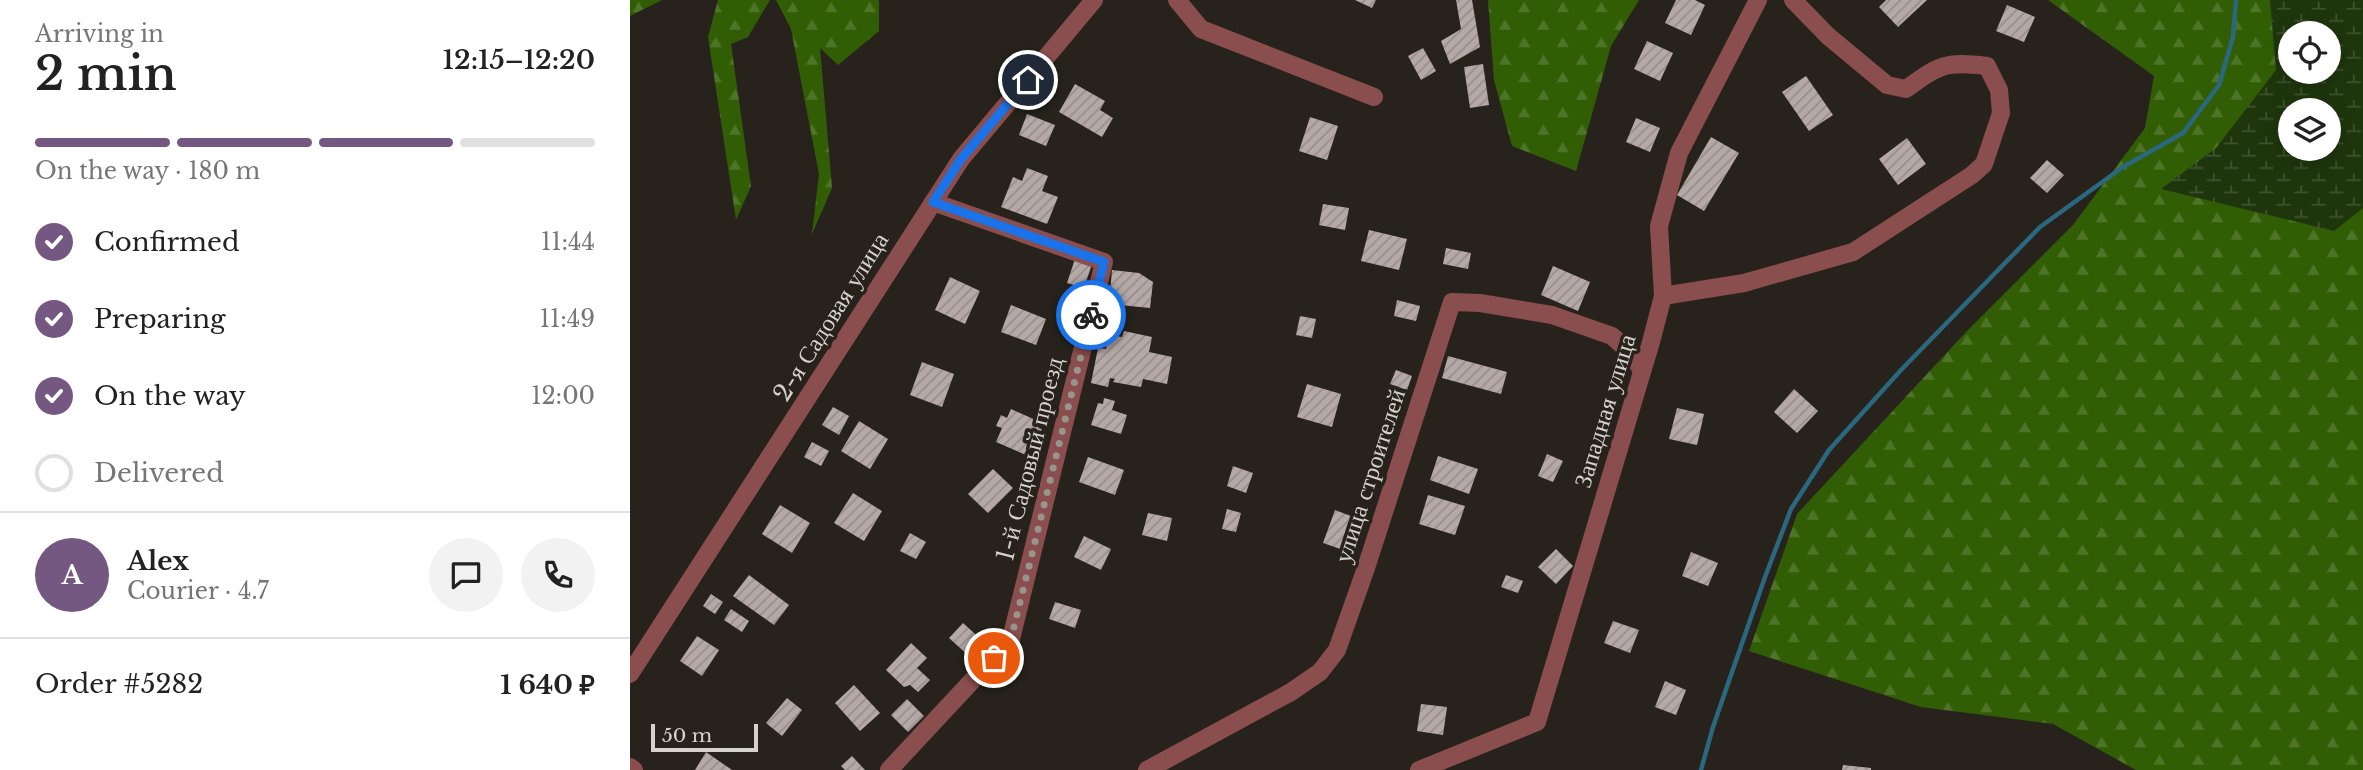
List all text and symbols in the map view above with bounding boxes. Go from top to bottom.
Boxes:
text: Arriving in [35,20,164,48]
map controls [2278,21,2341,161]
button: locate [2278,21,2341,84]
text: 12:15–12:20 [443,44,595,76]
text: 2 min [35,45,177,102]
pin [998,50,1058,110]
icon: home [1009,61,1047,99]
button: layers [2278,98,2341,161]
text: On the way · 180 m [35,157,260,185]
icon: check [35,223,73,261]
text: Confirmed [94,226,239,258]
street label: 2-я Садовая улица [767,227,894,406]
text: 11:44 [541,228,595,256]
courier [1056,280,1126,350]
icon: bike [1072,296,1110,334]
icon: check [35,300,73,338]
text: Preparing [94,303,226,335]
text: 11:49 [540,305,595,333]
street label: Западная улица [1567,330,1642,491]
street label: 1-й Садовый проезд [990,354,1069,564]
icon: check [35,377,73,415]
text: On the way [94,380,246,412]
text: 12:00 [531,382,595,410]
street label: улица строителей [1328,385,1411,566]
text: Delivered [94,457,224,489]
button: chat [429,538,503,612]
button: phone [521,538,595,612]
text: Alex [127,545,189,577]
text: A [61,559,83,591]
text: Courier · 4.7 [127,577,269,605]
pin [964,628,1024,688]
icon: bag [975,639,1013,677]
text: Order #5282 [35,668,203,700]
text: 1 640 ₽ [500,669,595,701]
scale bar [651,721,758,753]
text: 50 m [662,724,712,747]

